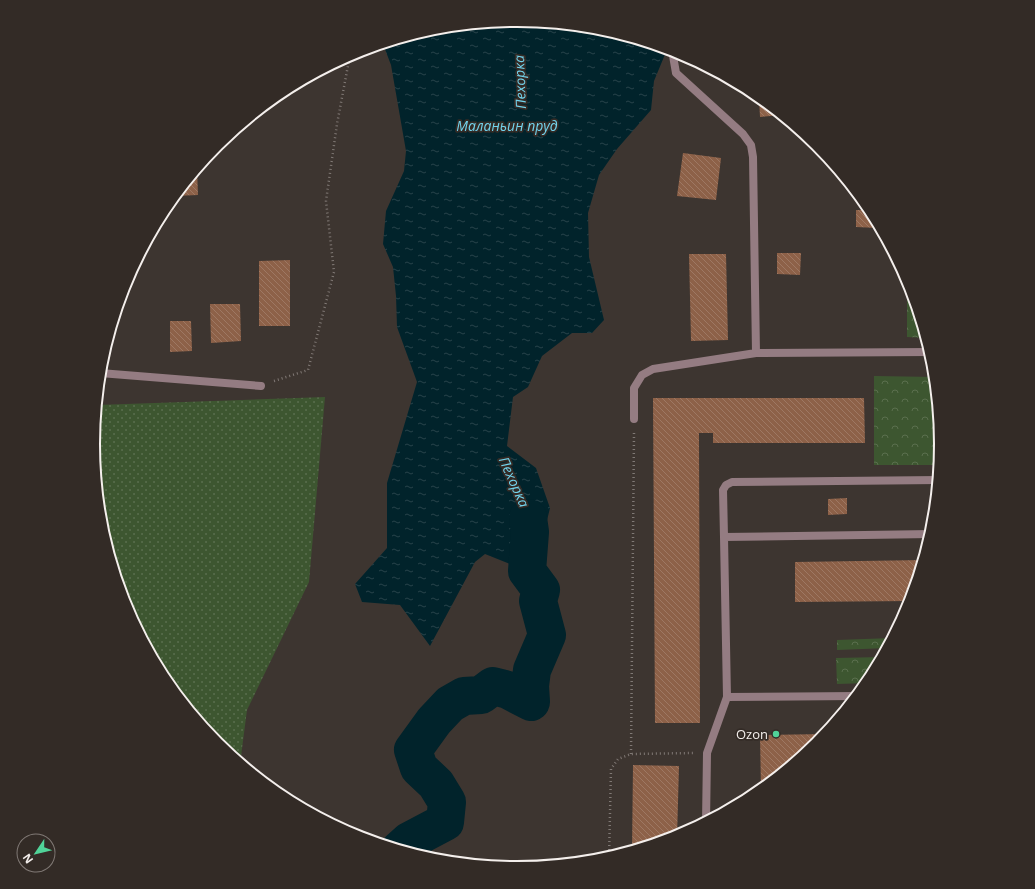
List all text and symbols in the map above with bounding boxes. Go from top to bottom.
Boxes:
water label: Пехорка [509,55,530,109]
water label: Маланьин пруд [456,116,558,135]
water label: Пехорка [495,453,534,510]
place label: Ozon [736,725,768,743]
marker: Ozon [771,729,781,739]
north arrow [16,833,56,873]
text: N [19,851,36,867]

